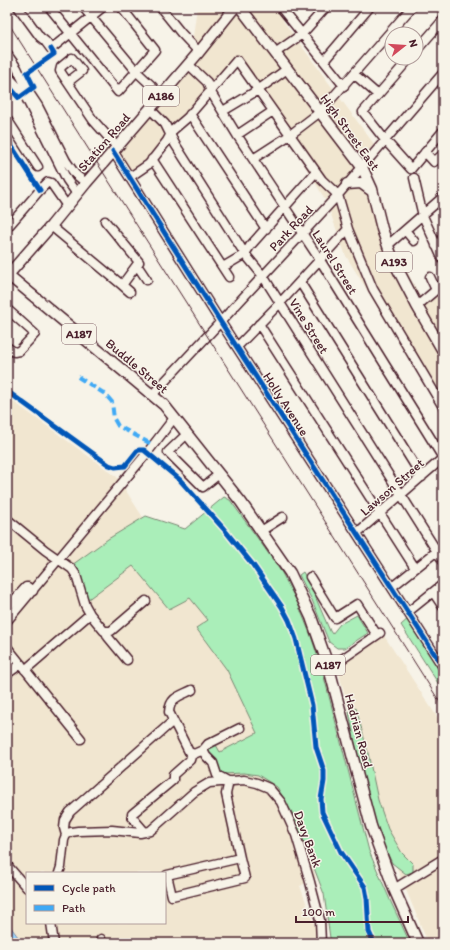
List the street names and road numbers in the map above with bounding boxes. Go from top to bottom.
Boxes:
road number: A186 [143,86,179,106]
street label: High Street East [317,91,383,173]
street label: Station Road [75,110,133,174]
street label: Park Road [266,202,316,254]
street label: Laurel Street [309,227,361,297]
road number: A193 [376,252,412,272]
street label: Vine Street [286,296,332,356]
road number: A187 [62,324,96,344]
street label: Buddle Street [103,336,171,397]
street label: Holly Avenue [260,369,312,439]
street label: Lawson Street [357,455,427,519]
road number: A187 [311,655,345,675]
street label: Hadrian Road [342,692,376,770]
street label: Davy Bank [291,809,325,870]

